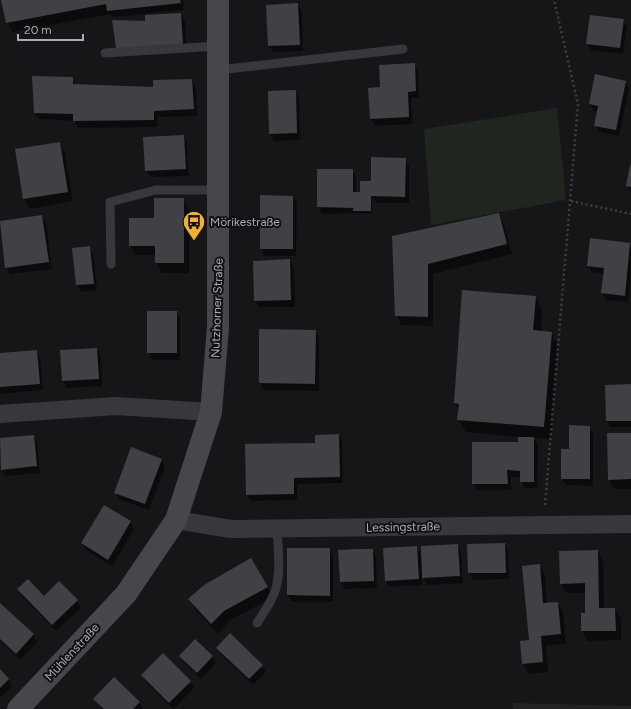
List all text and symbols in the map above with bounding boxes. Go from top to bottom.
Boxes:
scale bar [18,16,83,42]
text: 20 m [24,23,52,37]
bus stop icon: Mörikestraße [181,209,207,242]
place label: Mörikestraße [210,215,280,229]
street label: Nutzhorner Straße [208,257,226,358]
street label: Lessingstraße [366,519,441,535]
street label: Mühlenstraße [42,620,102,683]

